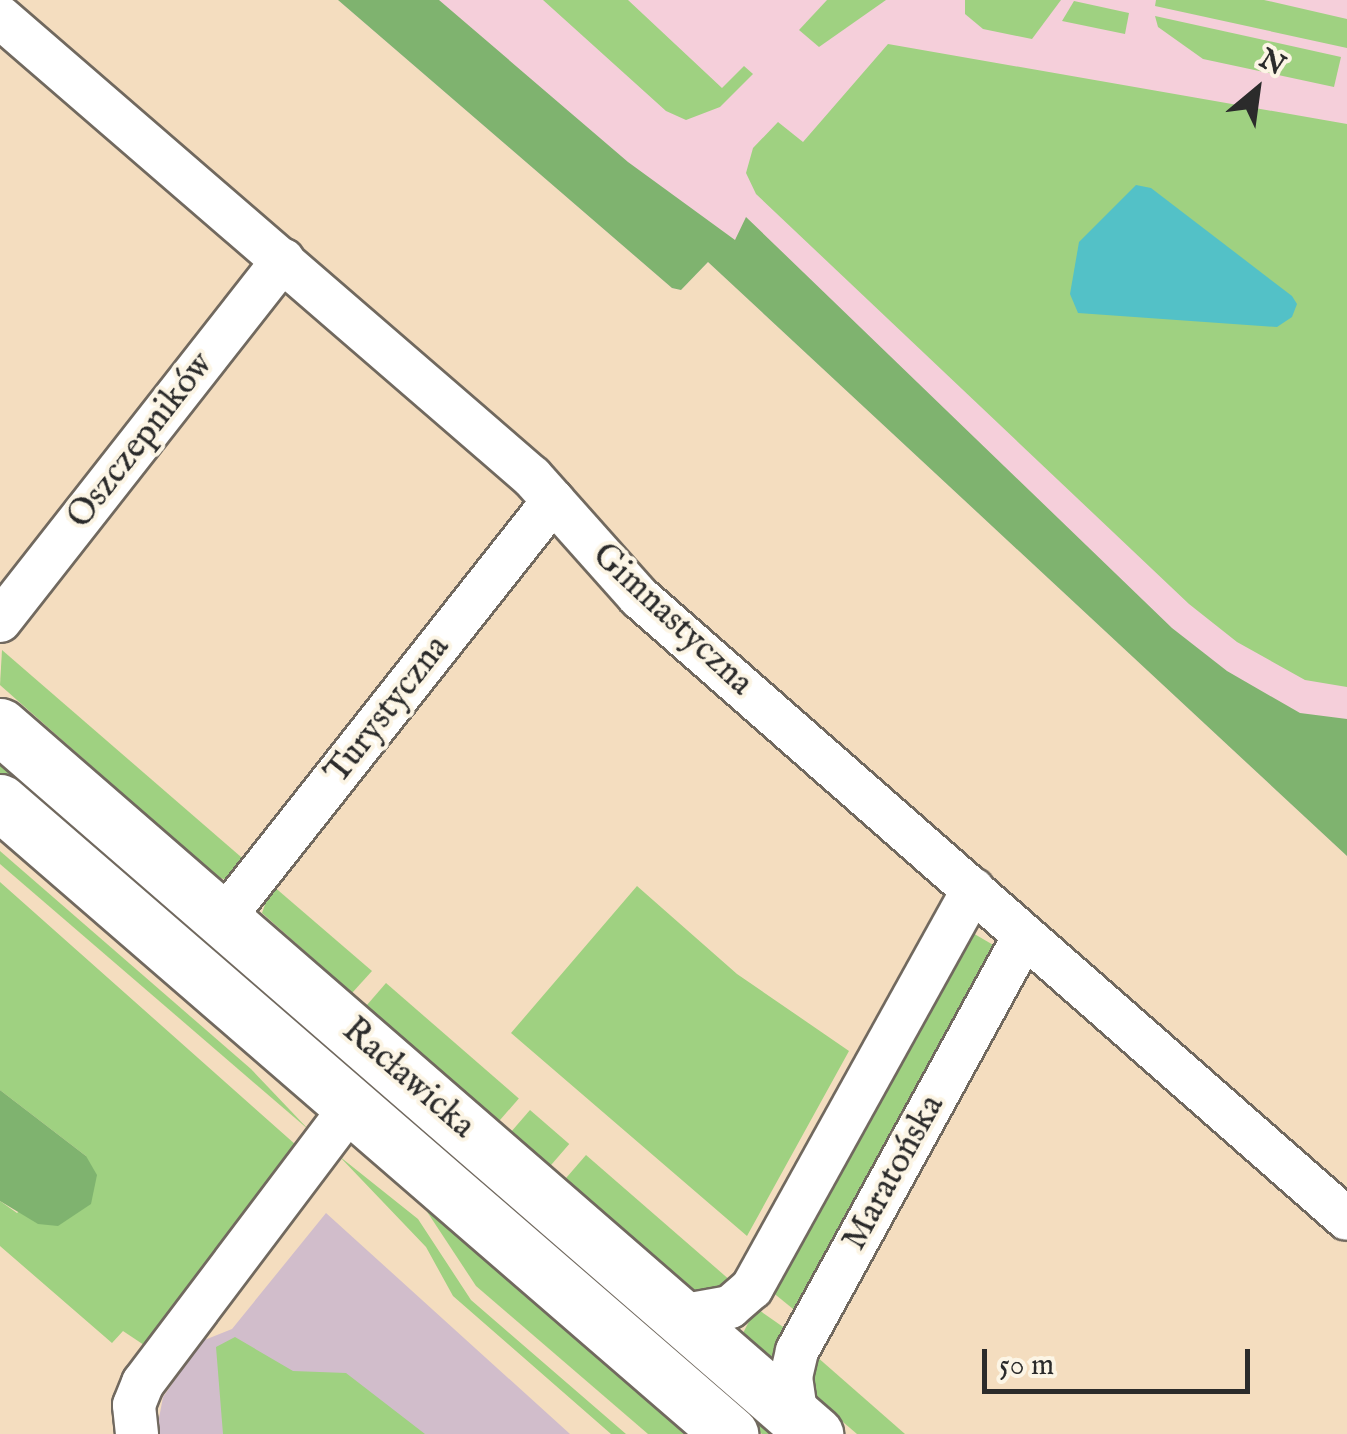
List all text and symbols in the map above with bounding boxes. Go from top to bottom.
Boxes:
north arrow [1207,40,1307,140]
text: N [1253,42,1291,85]
street label: Oszczepników [59,345,223,537]
street label: Gimnastyczna [583,535,761,705]
street label: Turystyczna [317,627,459,793]
street label: Racławicka [333,1010,483,1148]
street label: Maratońska [834,1088,954,1258]
scale bar [987,1329,1254,1391]
text: 50 m [999,1347,1054,1385]

